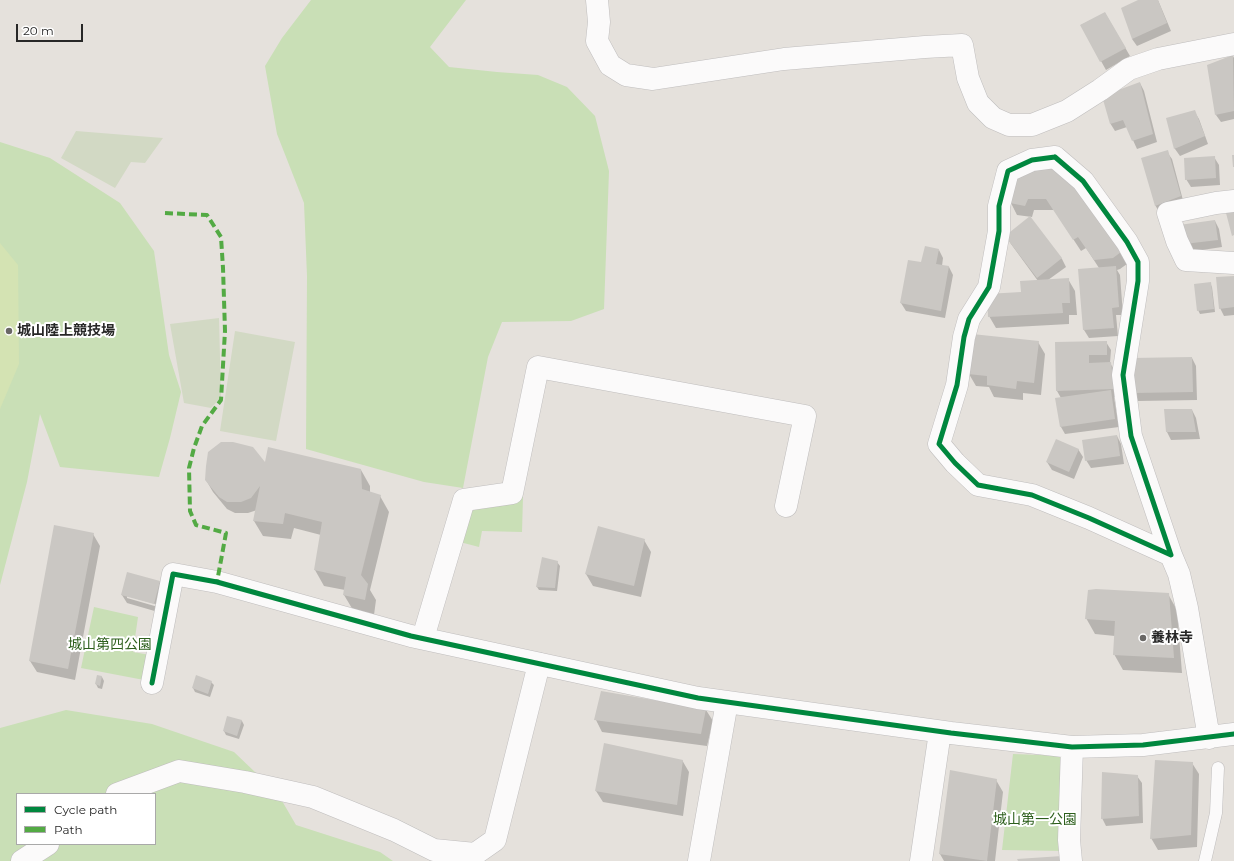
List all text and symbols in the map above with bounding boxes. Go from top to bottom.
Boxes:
scale bar [18,16,85,42]
text: 20 m [23,23,54,38]
place label: 城山陸上競技場 [17,323,115,339]
marker: 城山陸上競技場 [4,326,14,336]
place label: 養林寺 [1151,630,1193,646]
marker: 養林寺 [1138,633,1148,643]
park label: 城山第四公園 [68,637,152,653]
legend [16,793,156,845]
text: Cycle path [54,802,117,817]
park label: 城山第一公園 [993,812,1077,828]
text: Path [54,822,83,837]

